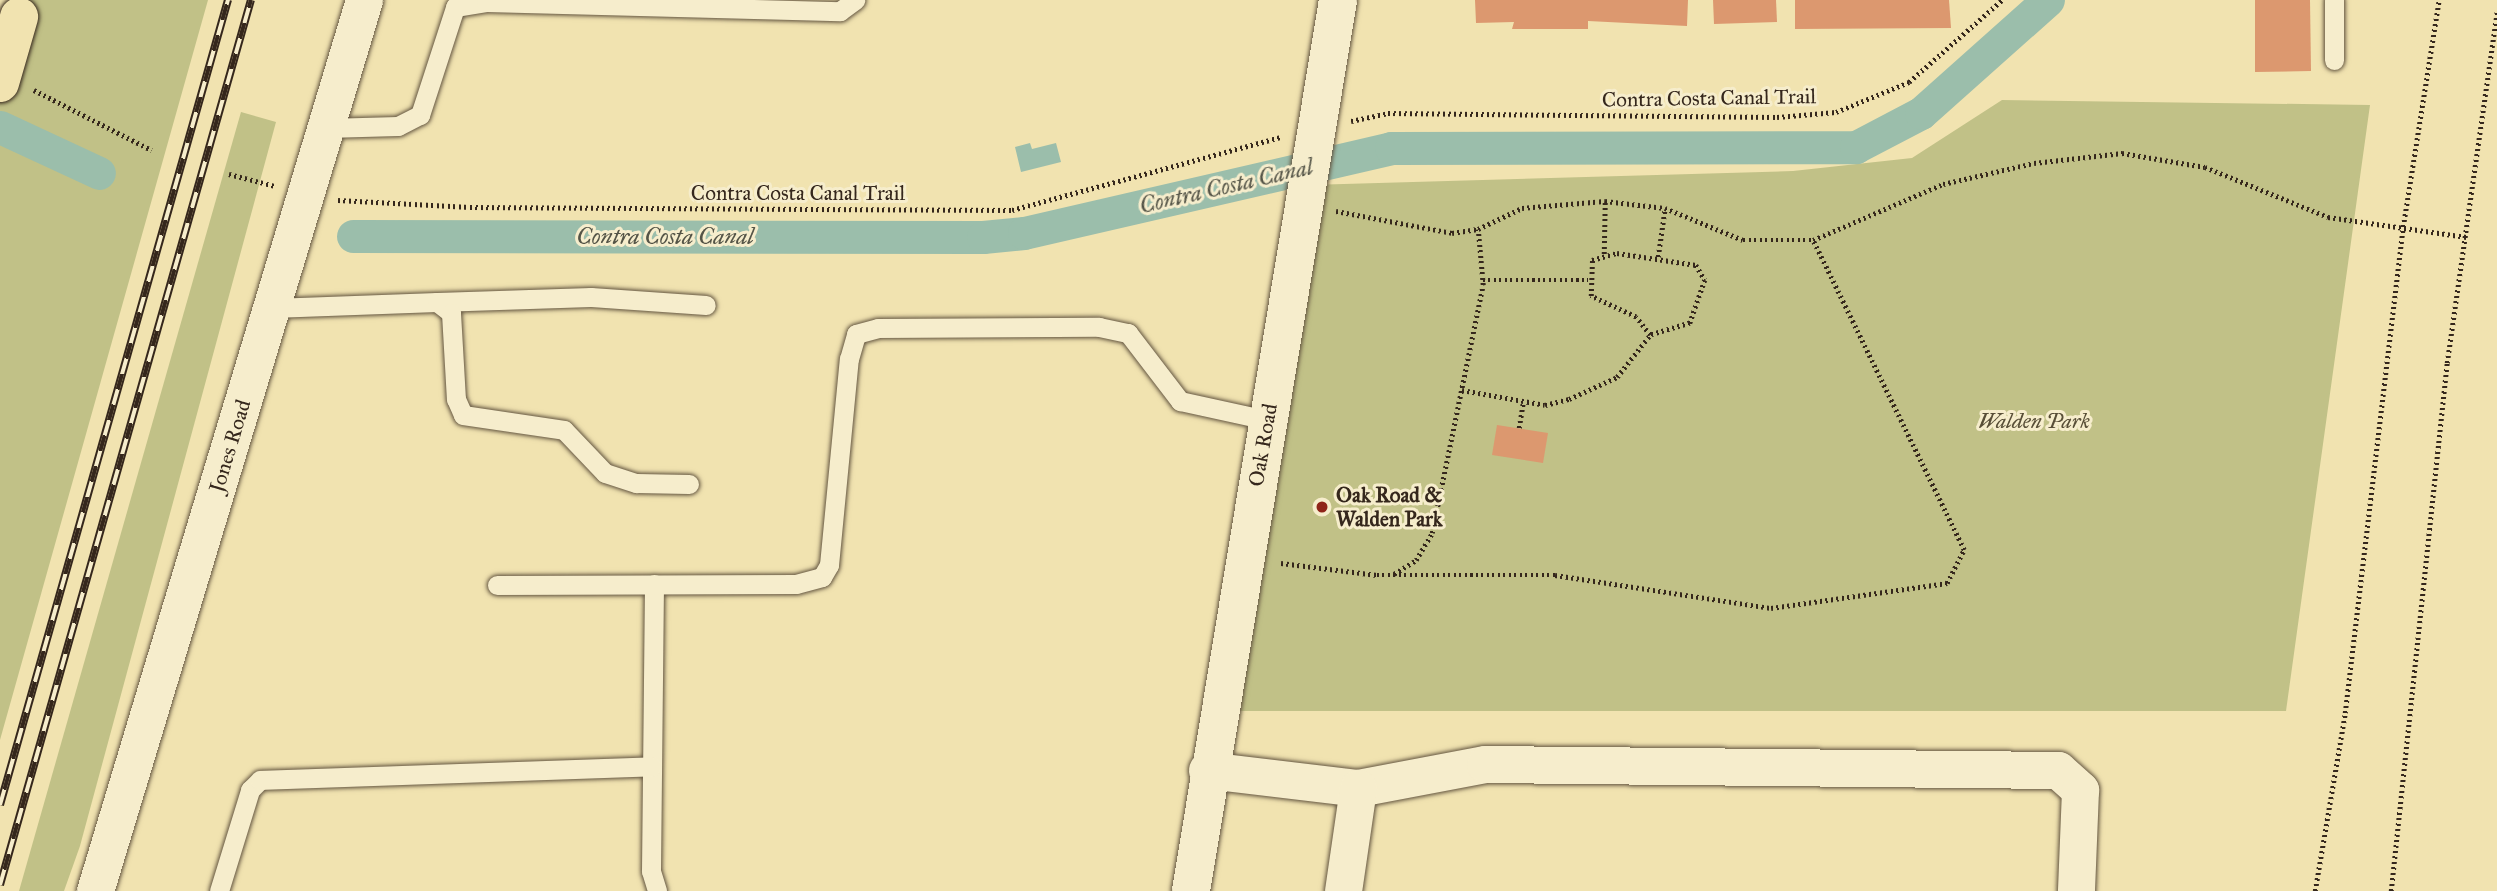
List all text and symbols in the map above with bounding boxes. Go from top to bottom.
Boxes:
street label: Contra Costa Canal Trail [1602,84,1816,112]
water label: Contra Costa Canal [1137,153,1315,219]
street label: Contra Costa Canal Trail [691,180,905,206]
water label: Contra Costa Canal [576,222,754,250]
street label: Jones Road [204,396,256,496]
street label: Oak Road [1243,402,1283,488]
park label: Walden Park [1978,408,2090,434]
place label: Oak Road & Walden Park [1336,482,1443,532]
marker: Oak Road & Walden Park [1314,499,1330,515]

